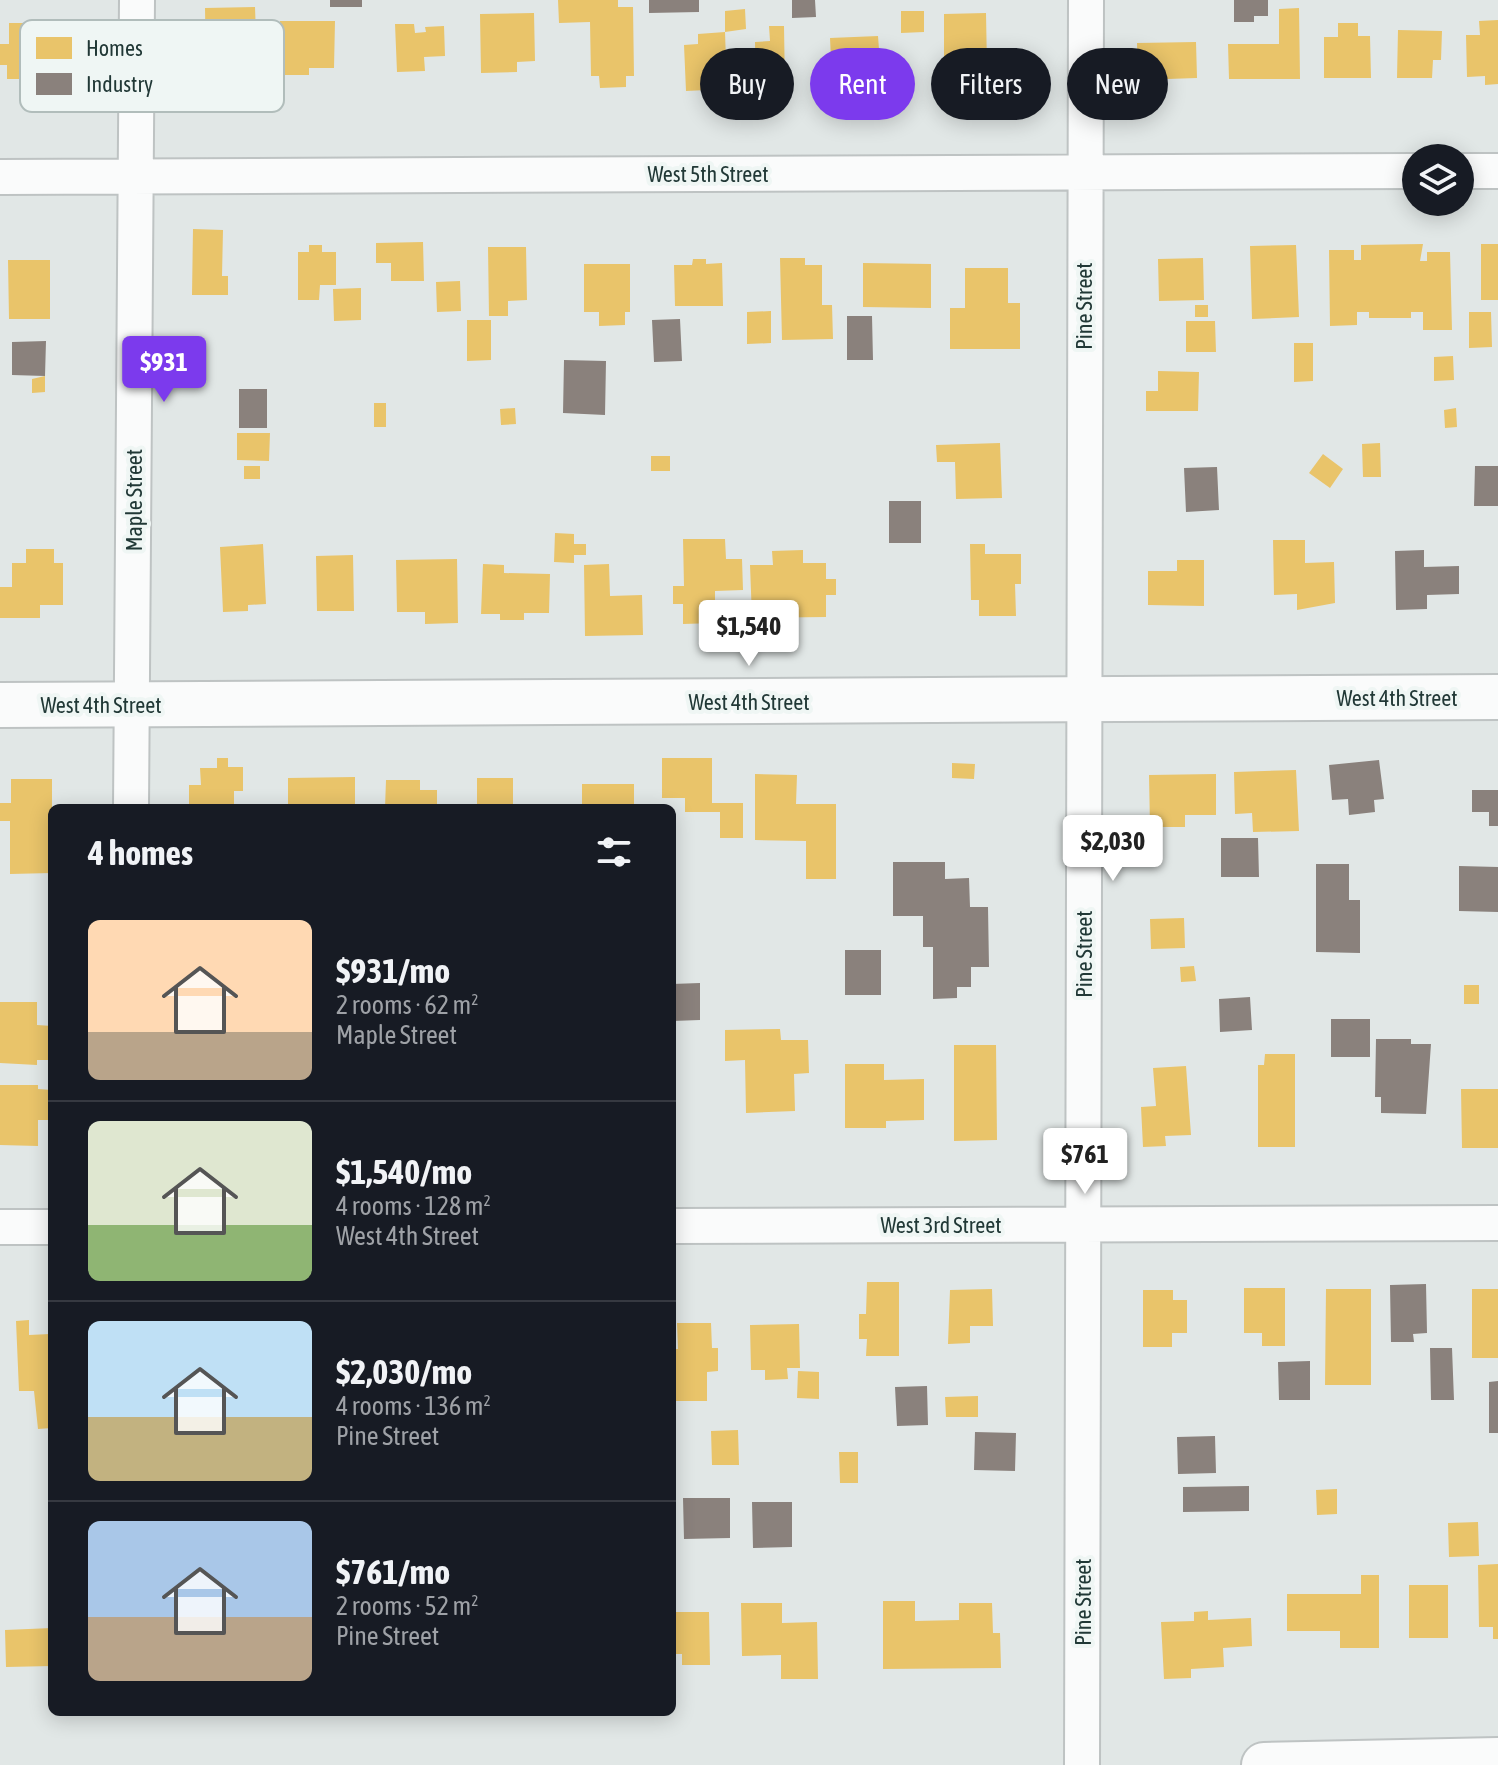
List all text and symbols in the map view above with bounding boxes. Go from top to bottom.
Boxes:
legend [20,20,284,112]
text: Homes [86,35,143,61]
chip: Buy [700,48,794,120]
chip: Rent [810,48,915,120]
chip: Filters [931,48,1051,120]
chip: New [1067,48,1168,120]
text: Industry [86,71,153,97]
map controls [1402,144,1474,216]
button: layers [1402,144,1474,216]
street label: West 5th Street [647,161,769,187]
street label: Pine Street [1071,262,1097,350]
pin: $931 [117,336,211,404]
text: $931 [140,347,188,377]
street label: Maple Street [121,449,147,551]
pin: $1,540 [684,600,814,668]
text: $1,540 [717,611,781,641]
street label: West 4th Street [1336,685,1458,711]
street label: West 4th Street [688,689,810,715]
street label: West 4th Street [40,692,162,718]
pin: $2,030 [1048,815,1178,883]
text: $2,030 [1081,826,1145,856]
icon: filters [592,830,636,874]
text: 4 homes [88,833,193,872]
street label: Pine Street [1071,910,1097,998]
text: $931/mo [336,951,450,990]
icon: home [152,952,248,1048]
text: 2 rooms · 62 m² [336,990,478,1020]
text: Maple Street [336,1020,457,1050]
pin: $761 [1038,1128,1132,1196]
text: $761 [1061,1139,1109,1169]
text: $1,540/mo [336,1152,472,1191]
icon: home [152,1153,248,1249]
text: 4 rooms · 128 m² [336,1191,491,1221]
street label: West 3rd Street [881,1212,1001,1238]
text: West 4th Street [336,1221,479,1251]
text: $2,030/mo [336,1352,472,1391]
icon: home [152,1353,248,1449]
text: 4 rooms · 136 m² [336,1391,491,1421]
text: Pine Street [336,1421,439,1451]
text: $761/mo [336,1552,450,1591]
icon: home [152,1553,248,1649]
street label: Pine Street [1070,1558,1096,1646]
text: 2 rooms · 52 m² [336,1591,478,1621]
text: Pine Street [336,1621,439,1651]

